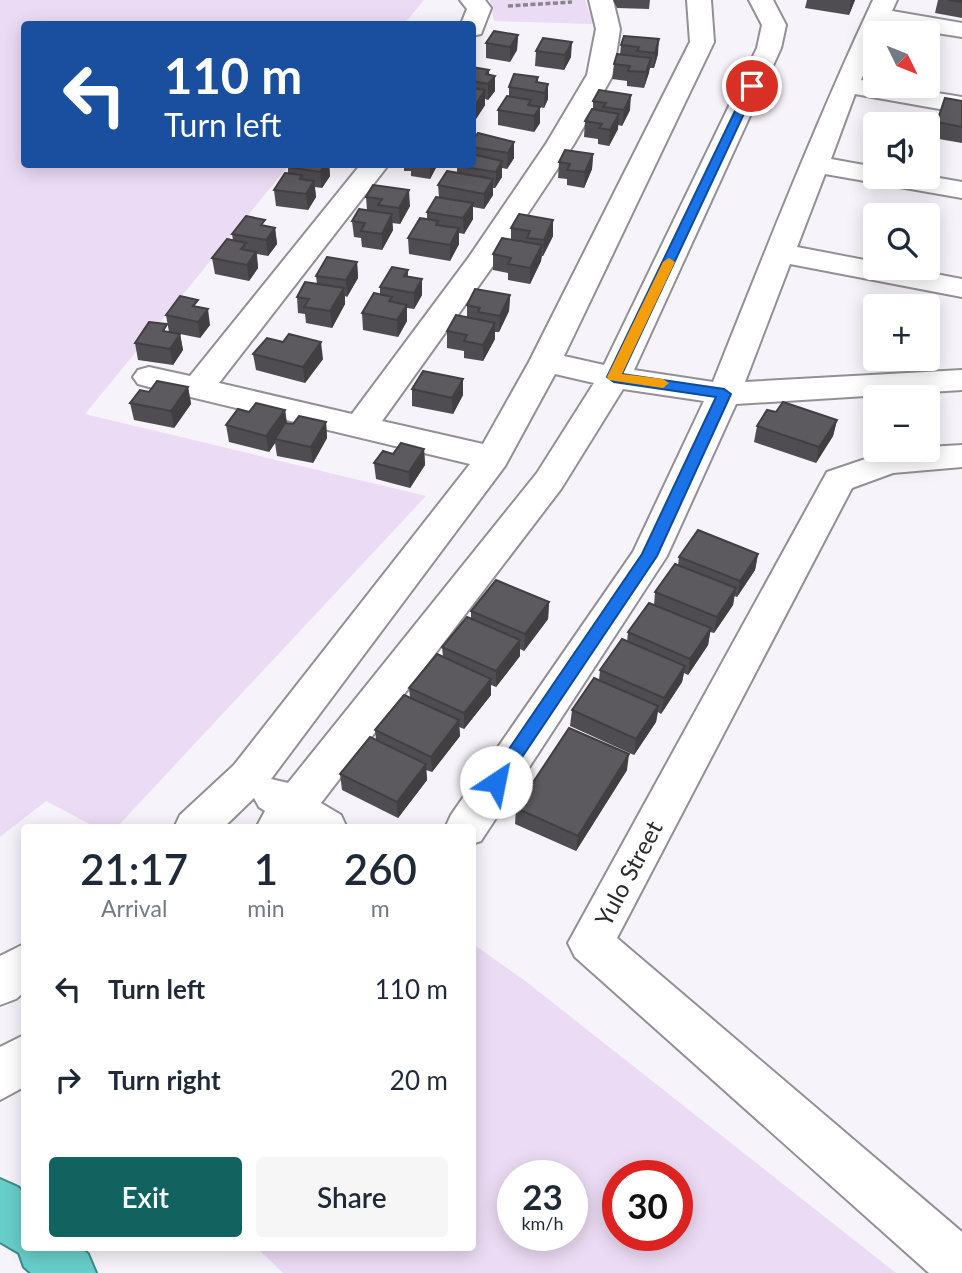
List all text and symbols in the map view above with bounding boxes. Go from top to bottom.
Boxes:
north arrow [863,21,940,98]
map controls [863,21,940,462]
text: 110 m [164,46,302,104]
icon: left [49,49,140,140]
pin [722,56,782,116]
icon: arrive [733,67,771,105]
text: Turn left [164,105,281,144]
button: sound [863,112,940,189]
button: search [863,203,940,280]
button: + [863,294,940,371]
button: − [863,385,940,462]
position arrow [459,745,533,819]
street label: Yulo Street [588,815,668,931]
text: 21:17 [80,844,188,894]
text: 1 [254,844,278,894]
text: 260 [344,844,417,894]
text: Arrival [101,894,167,922]
text: min [247,894,285,922]
text: m [371,894,390,922]
icon: left [49,970,87,1008]
text: Turn left [108,973,205,1005]
text: 110 m [375,973,448,1005]
icon: right [49,1061,87,1099]
text: Turn right [108,1064,221,1096]
text: 20 m [390,1064,448,1096]
button: Exit [49,1157,242,1237]
button: Share [256,1157,448,1237]
speed limit sign: 30 [602,1160,693,1251]
text: 23 [522,1175,563,1217]
text: km/h [521,1212,564,1234]

